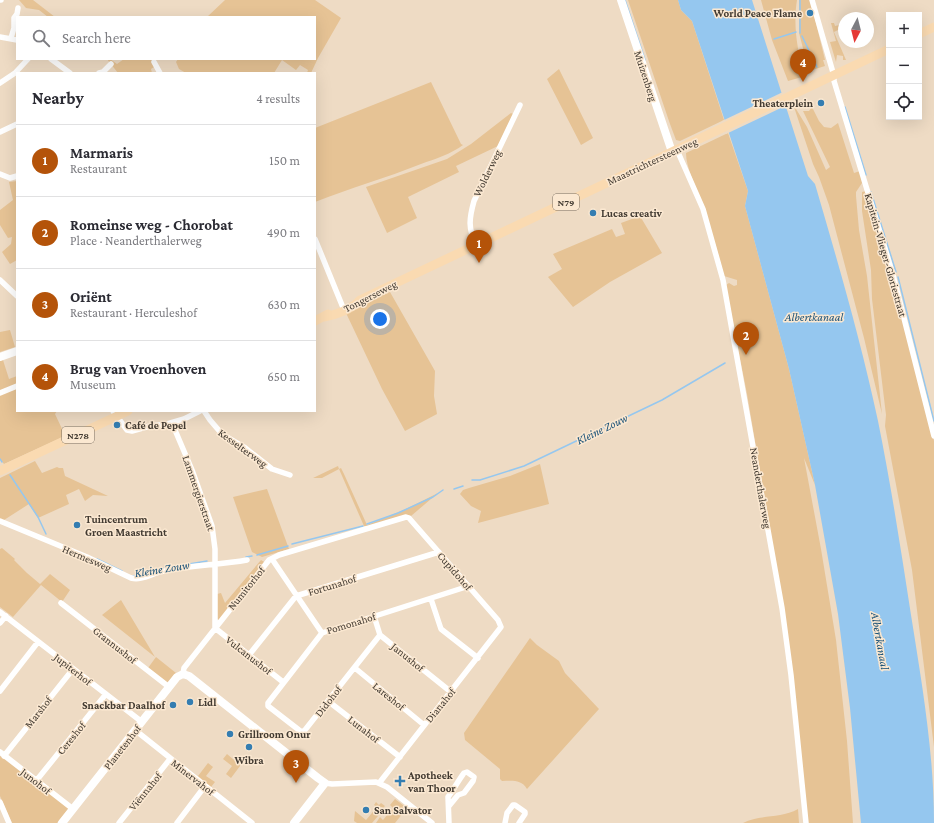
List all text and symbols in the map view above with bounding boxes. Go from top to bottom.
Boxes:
place label: World Peace Flame [713,7,802,19]
marker: World Peace Flame [805,8,815,18]
north arrow [838,12,874,48]
map controls [886,12,922,120]
button: + [886,12,922,48]
search box [16,16,316,60]
icon: search [30,27,52,49]
text: Search here [62,30,131,46]
button: − [886,48,922,84]
street label: Muizenberg [631,49,660,104]
pin: 4 [790,49,816,82]
button: locate [886,84,922,120]
text: Nearby [32,89,84,108]
text: 4 results [256,91,300,106]
place label: Theaterplein [752,97,814,109]
marker: Theaterplein [816,98,826,108]
street label: Maastrichtersteenweg [605,135,700,188]
text: Marmaris [70,145,133,161]
street label: Wolderweg [470,147,505,199]
text: 1 [43,153,47,168]
text: 150 m [269,153,300,168]
text: Restaurant [70,161,127,176]
street label: Kapitein-Vlieger-Gloriestraat [862,192,910,319]
road number: N79 [553,194,579,210]
place label: Lucas creativ [601,207,663,219]
marker: Lucas creativ [588,208,598,218]
text: Romeinse weg - Chorobat [70,217,233,233]
text: 2 [42,225,48,240]
text: 490 m [267,225,300,240]
pin: 1 [466,230,492,263]
text: Place · Neanderthalerweg [70,233,202,248]
street label: Tongerseweg [341,277,400,315]
text: Oriënt [70,289,112,305]
text: 3 [42,297,48,312]
text: 630 m [267,297,300,312]
text: Restaurant · Herculeshof [70,305,197,320]
your location [370,309,390,329]
water label: Albertkanaal [784,310,844,324]
pin: 2 [733,322,759,355]
text: Brug van Vroenhoven [70,361,206,377]
text: 4 [41,369,49,384]
text: 650 m [267,369,300,384]
text: Museum [70,377,116,392]
water label: Kleine Zouw [574,410,630,447]
place label: Café de Pepel [125,419,187,431]
marker: Café de Pepel [112,420,122,430]
street label: Kesselterweg [215,426,270,471]
road number: N278 [62,427,94,443]
street label: Neanderthalerweg [747,447,774,530]
street label: Lammergierstraat [179,454,218,533]
place label: Tuincentrum Groen Maastricht [85,513,167,538]
marker: Tuincentrum Groen Maastricht [72,520,82,530]
street label: Hermesweg [60,542,114,575]
street label: Cupidohof [434,549,475,594]
water label: Kleine Zouw [133,558,191,580]
street label: Numitorhof [225,563,268,612]
street label: Fortunahof [307,572,358,598]
street label: Pomonahof [325,610,378,636]
water label: Albertkanaal [868,610,892,672]
street label: Grannushof [91,624,140,666]
street label: Vulcanushof [224,633,275,677]
street label: Janushof [388,639,428,675]
street label: Jupiterhof [50,650,95,689]
street label: Lareshof [370,679,408,713]
street label: Didohof [312,683,344,719]
street label: Dianahof [422,685,458,725]
street label: Marshof [22,693,55,730]
place label: Lidl [198,696,217,708]
marker: Lidl [185,697,195,707]
place label: Snackbar Daalhof [82,699,166,711]
marker: Snackbar Daalhof [168,700,178,710]
street label: Lunahof [346,713,383,746]
street label: Cereshof [54,719,88,757]
street label: Planetenhof [101,722,144,772]
place label: Grillroom Onur [238,728,311,740]
marker: Grillroom Onur [225,729,235,739]
marker: Wibra [244,742,254,752]
pin: 3 [283,750,309,783]
place label: Wibra [234,754,264,766]
street label: Minervahof [169,756,218,798]
street label: Junohof [17,765,54,798]
street label: Viënnahof [126,769,164,812]
place label: Apotheek van Thoor [407,769,456,794]
marker: Apotheek van Thoor [395,776,405,786]
place label: San Salvator [374,804,433,816]
marker: San Salvator [361,805,371,815]

